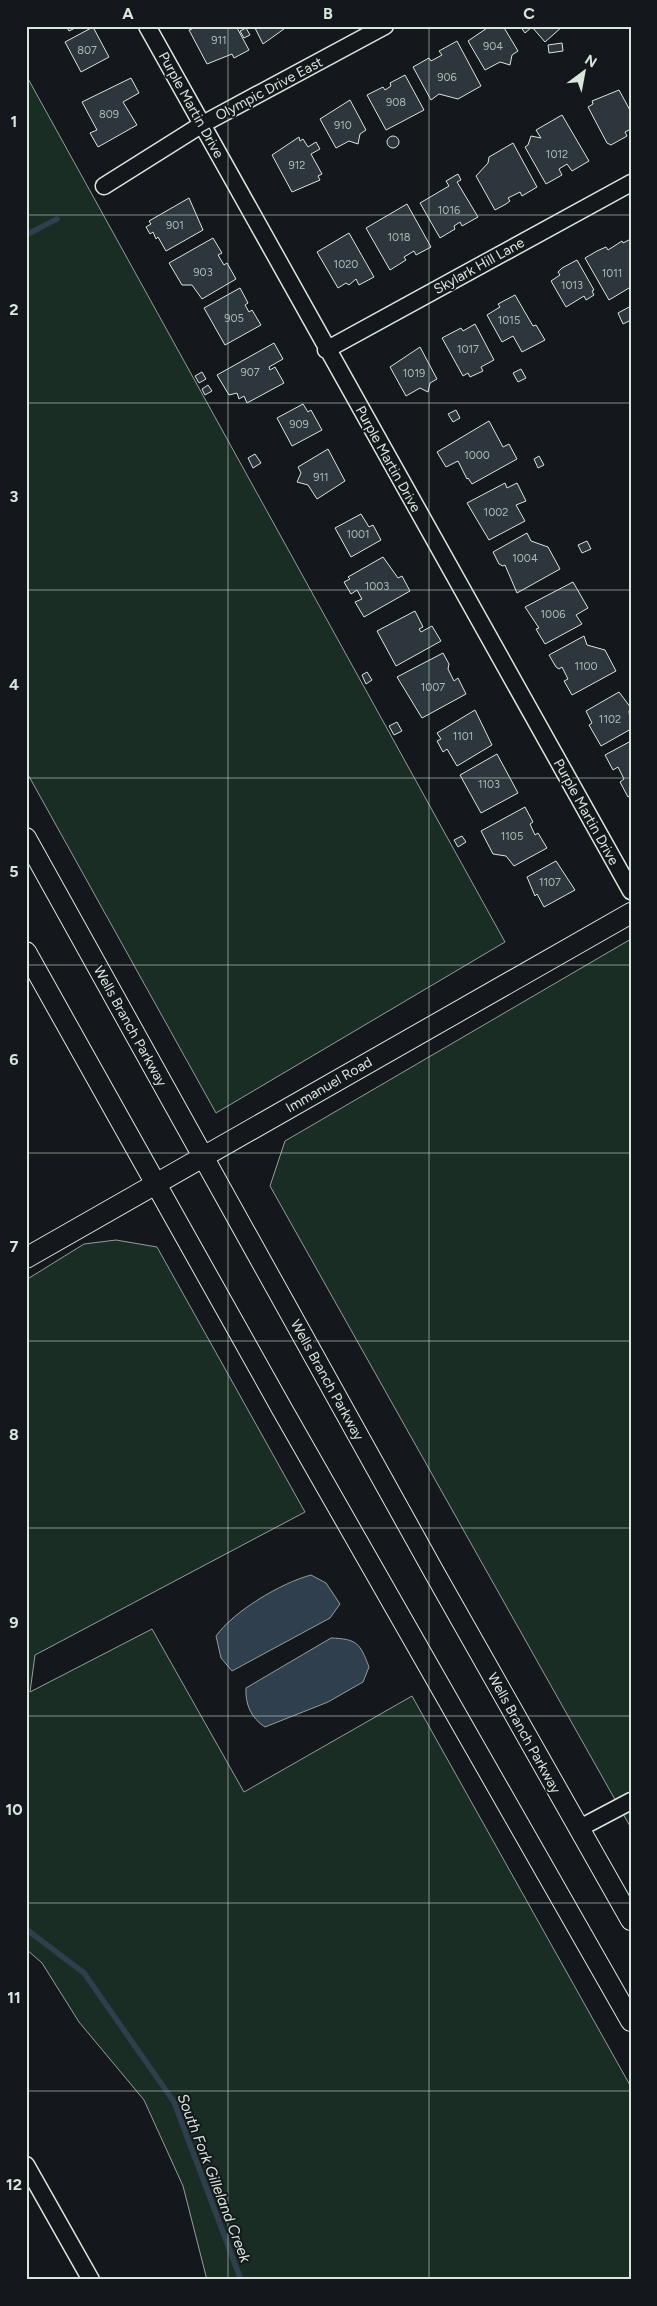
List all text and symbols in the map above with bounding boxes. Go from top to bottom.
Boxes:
text: A [122,4,134,23]
text: B [323,4,333,23]
text: C [523,4,535,23]
house number: 911 [211,34,227,47]
house number: 904 [483,40,503,53]
house number: 807 [77,44,97,57]
north arrow [560,48,610,98]
street label: Purple Martin Drive [155,49,227,161]
text: N [582,51,600,71]
street label: Olympic Drive East [213,54,325,124]
house number: 906 [437,71,457,84]
house number: 908 [386,96,406,109]
house number: 809 [99,108,119,121]
text: 1 [11,112,17,131]
house number: 910 [334,119,352,132]
house number: 1012 [546,148,568,161]
house number: 912 [289,159,305,172]
house number: 1016 [438,204,460,217]
house number: 901 [166,219,184,232]
house number: 1018 [388,231,411,244]
street label: Skylark Hill Lane [431,234,528,298]
house number: 1020 [334,258,358,271]
house number: 903 [193,266,213,279]
house number: 1011 [602,267,622,280]
house number: 1013 [561,279,583,292]
text: 2 [9,300,19,319]
house number: 905 [224,312,244,325]
house number: 1015 [498,314,520,327]
house number: 1017 [457,343,479,356]
house number: 907 [240,366,260,379]
house number: 1019 [403,367,425,380]
street label: Purple Martin Drive [352,403,424,515]
house number: 909 [289,418,309,431]
house number: 1000 [464,449,490,462]
house number: 911 [313,471,329,484]
text: 3 [10,487,19,506]
house number: 1002 [484,506,508,519]
house number: 1001 [346,528,370,541]
house number: 1004 [512,552,538,565]
house number: 1003 [365,580,389,593]
house number: 1006 [541,608,565,621]
house number: 1100 [574,660,598,673]
text: 4 [9,675,19,694]
house number: 1007 [421,681,445,694]
house number: 1102 [599,713,621,726]
house number: 1101 [453,730,473,743]
street label: Purple Martin Drive [550,756,622,868]
house number: 1103 [478,778,500,791]
house number: 1105 [501,830,523,843]
text: 5 [9,862,19,881]
house number: 1107 [539,876,561,889]
street label: Wells Branch Parkway [90,963,171,1090]
text: 6 [9,1050,19,1069]
street label: Immanuel Road [283,1053,375,1117]
text: 7 [10,1237,19,1256]
street label: Wells Branch Parkway [287,1317,368,1444]
text: 8 [9,1425,19,1444]
text: 9 [9,1613,19,1632]
street label: Wells Branch Parkway [484,1670,565,1797]
text: 10 [5,1800,23,1819]
text: 11 [7,1988,21,2007]
water label: South Fork Gilleland Creek [173,2091,255,2266]
text: 12 [6,2175,22,2194]

